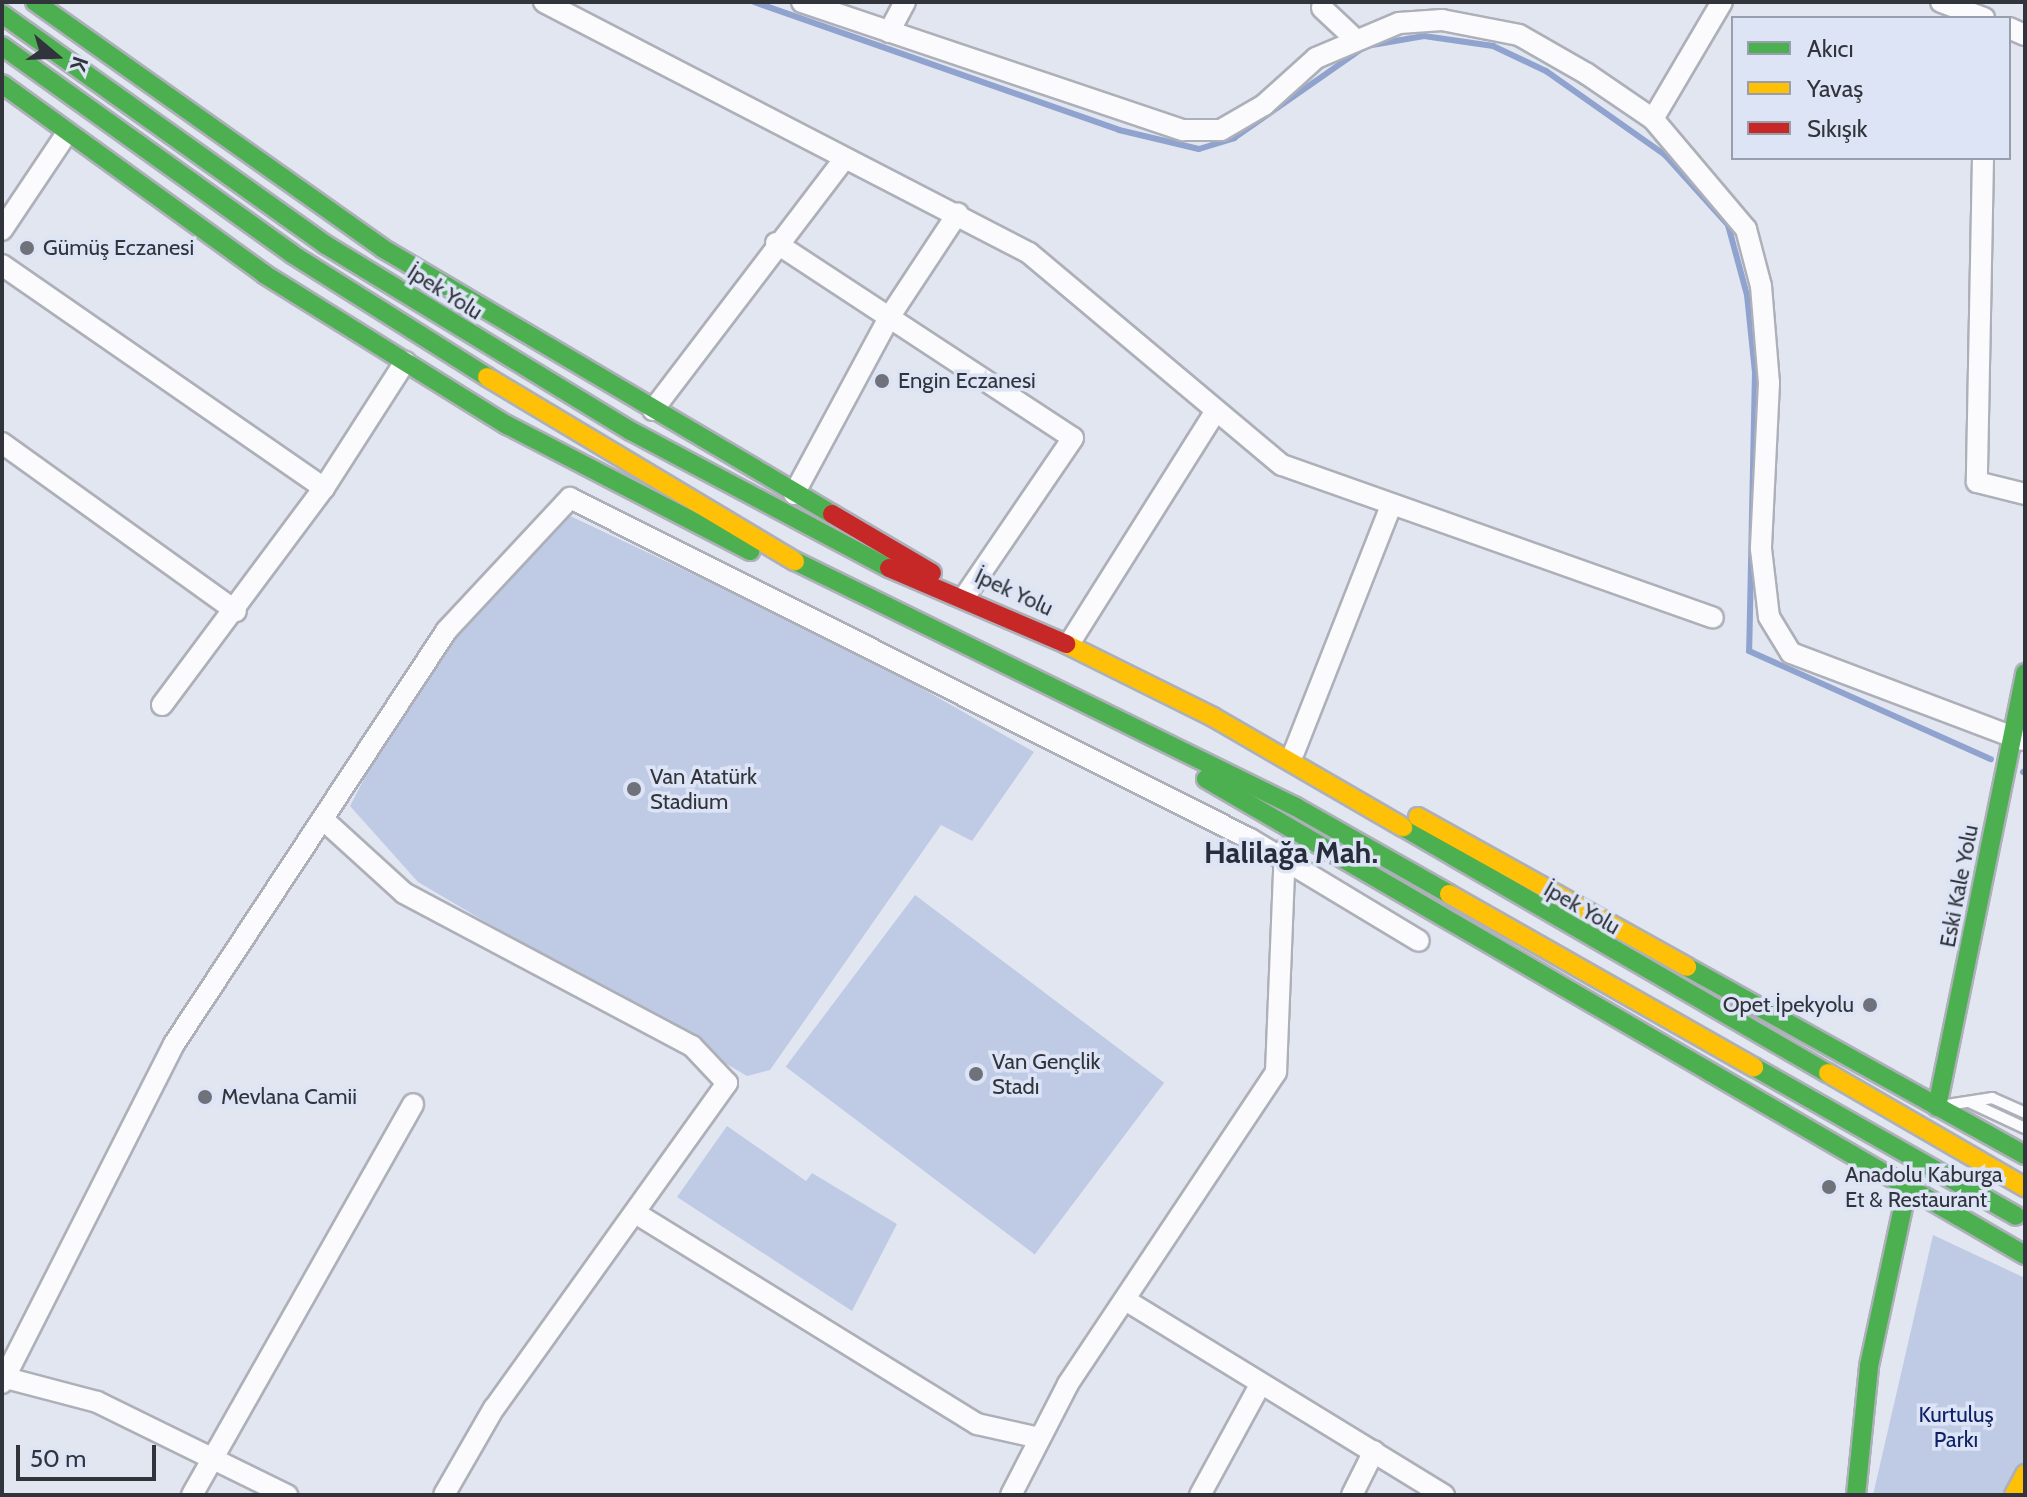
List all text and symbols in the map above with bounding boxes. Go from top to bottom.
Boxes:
north arrow [16,16,96,96]
legend [1731,16,2011,160]
text: Akıcı [1807,34,1854,63]
text: K [64,53,94,75]
text: Yavaş [1807,74,1863,103]
text: Sıkışık [1807,114,1868,143]
place label: Gümüş Eczanesi [43,235,194,261]
marker: Gümüş Eczanesi [18,239,36,257]
street label: İpek Yolu [403,259,487,325]
place label: Engin Eczanesi [898,368,1036,394]
marker: Engin Eczanesi [873,372,891,390]
street label: İpek Yolu [971,562,1057,622]
place label: Van Atatürk Stadium [650,763,757,814]
marker: Van Atatürk Stadium [625,780,643,798]
street label: Eski Kale Yolu [1934,822,1984,950]
district label: Halilağa Mah. [1204,835,1378,871]
street label: İpek Yolu [1539,876,1625,940]
place label: Opet İpekyolu [1723,992,1854,1018]
marker: Opet İpekyolu [1861,996,1879,1014]
place label: Van Gençlik Stadı [992,1048,1100,1100]
marker: Van Gençlik Stadı [967,1065,985,1083]
place label: Mevlana Camii [221,1084,357,1110]
marker: Mevlana Camii [196,1088,214,1106]
place label: Anadolu Kaburga Et & Restaurant [1845,1161,2002,1212]
marker: Anadolu Kaburga Et & Restaurant [1820,1178,1838,1196]
park label: Kurtuluş Parkı [1918,1401,1994,1452]
scale bar [20,1429,160,1479]
text: 50 m [30,1444,86,1473]

